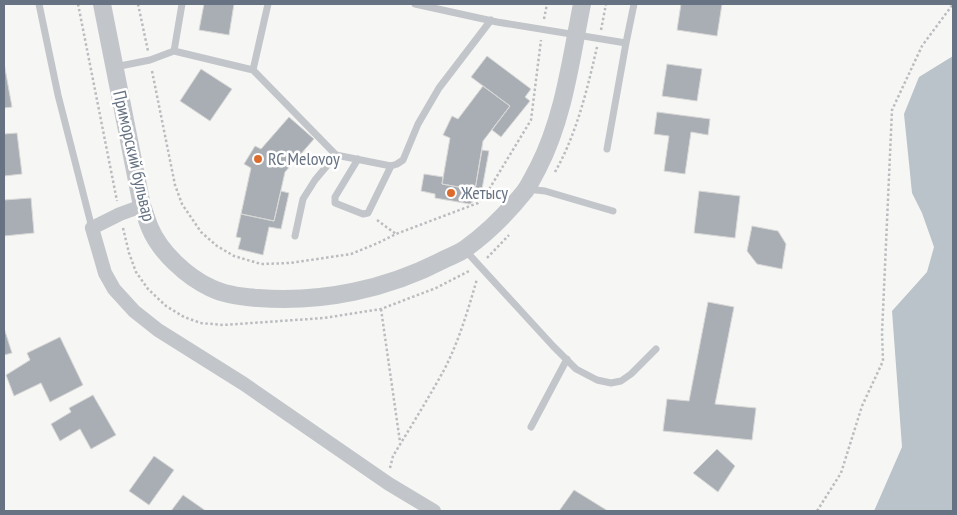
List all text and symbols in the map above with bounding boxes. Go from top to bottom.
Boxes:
street label: Приморский бульвар [108,88,161,224]
place label: RC Melovoy [268,147,340,170]
marker: RC Melovoy [252,153,264,165]
place label: Жетысу [460,181,508,204]
marker: Жетысу [445,187,457,199]

